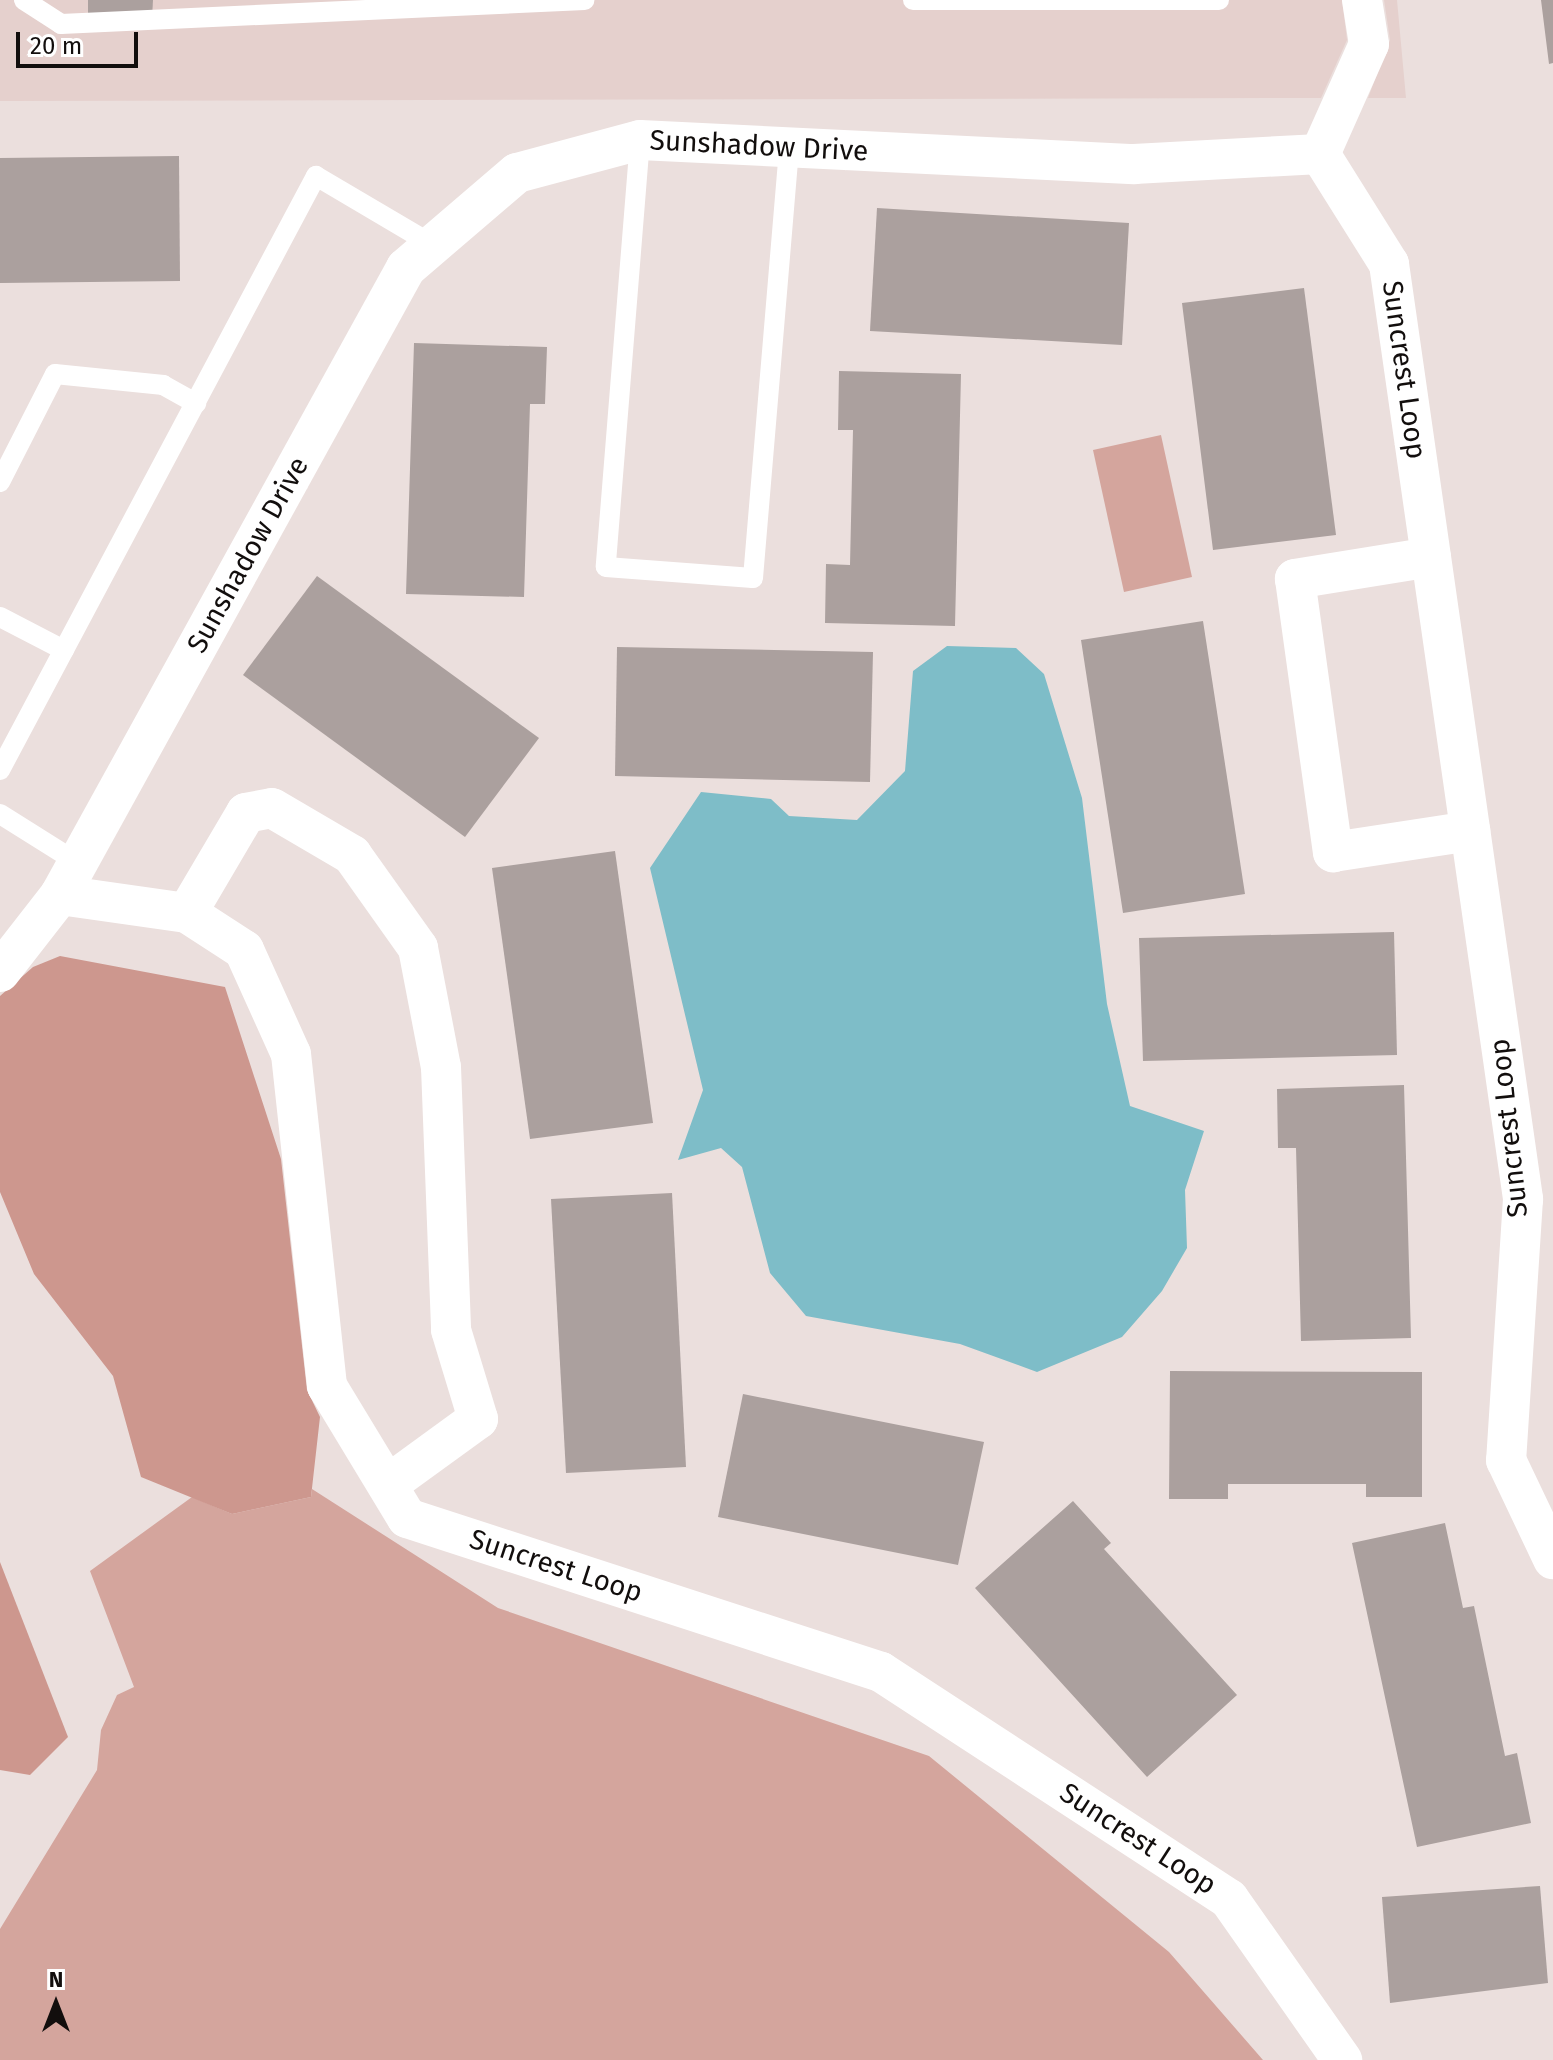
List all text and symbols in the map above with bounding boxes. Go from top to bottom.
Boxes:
scale bar [20,16,142,66]
text: 20 m [30,32,82,60]
street label: Sunshadow Drive [649,123,869,169]
street label: Suncrest Loop [1375,279,1433,461]
street label: Sunshadow Drive [180,451,316,659]
street label: Suncrest Loop [1483,1037,1535,1219]
street label: Suncrest Loop [465,1522,647,1610]
street label: Suncrest Loop [1053,1776,1223,1902]
north arrow [16,1964,96,2044]
text: N [49,1966,63,1993]

